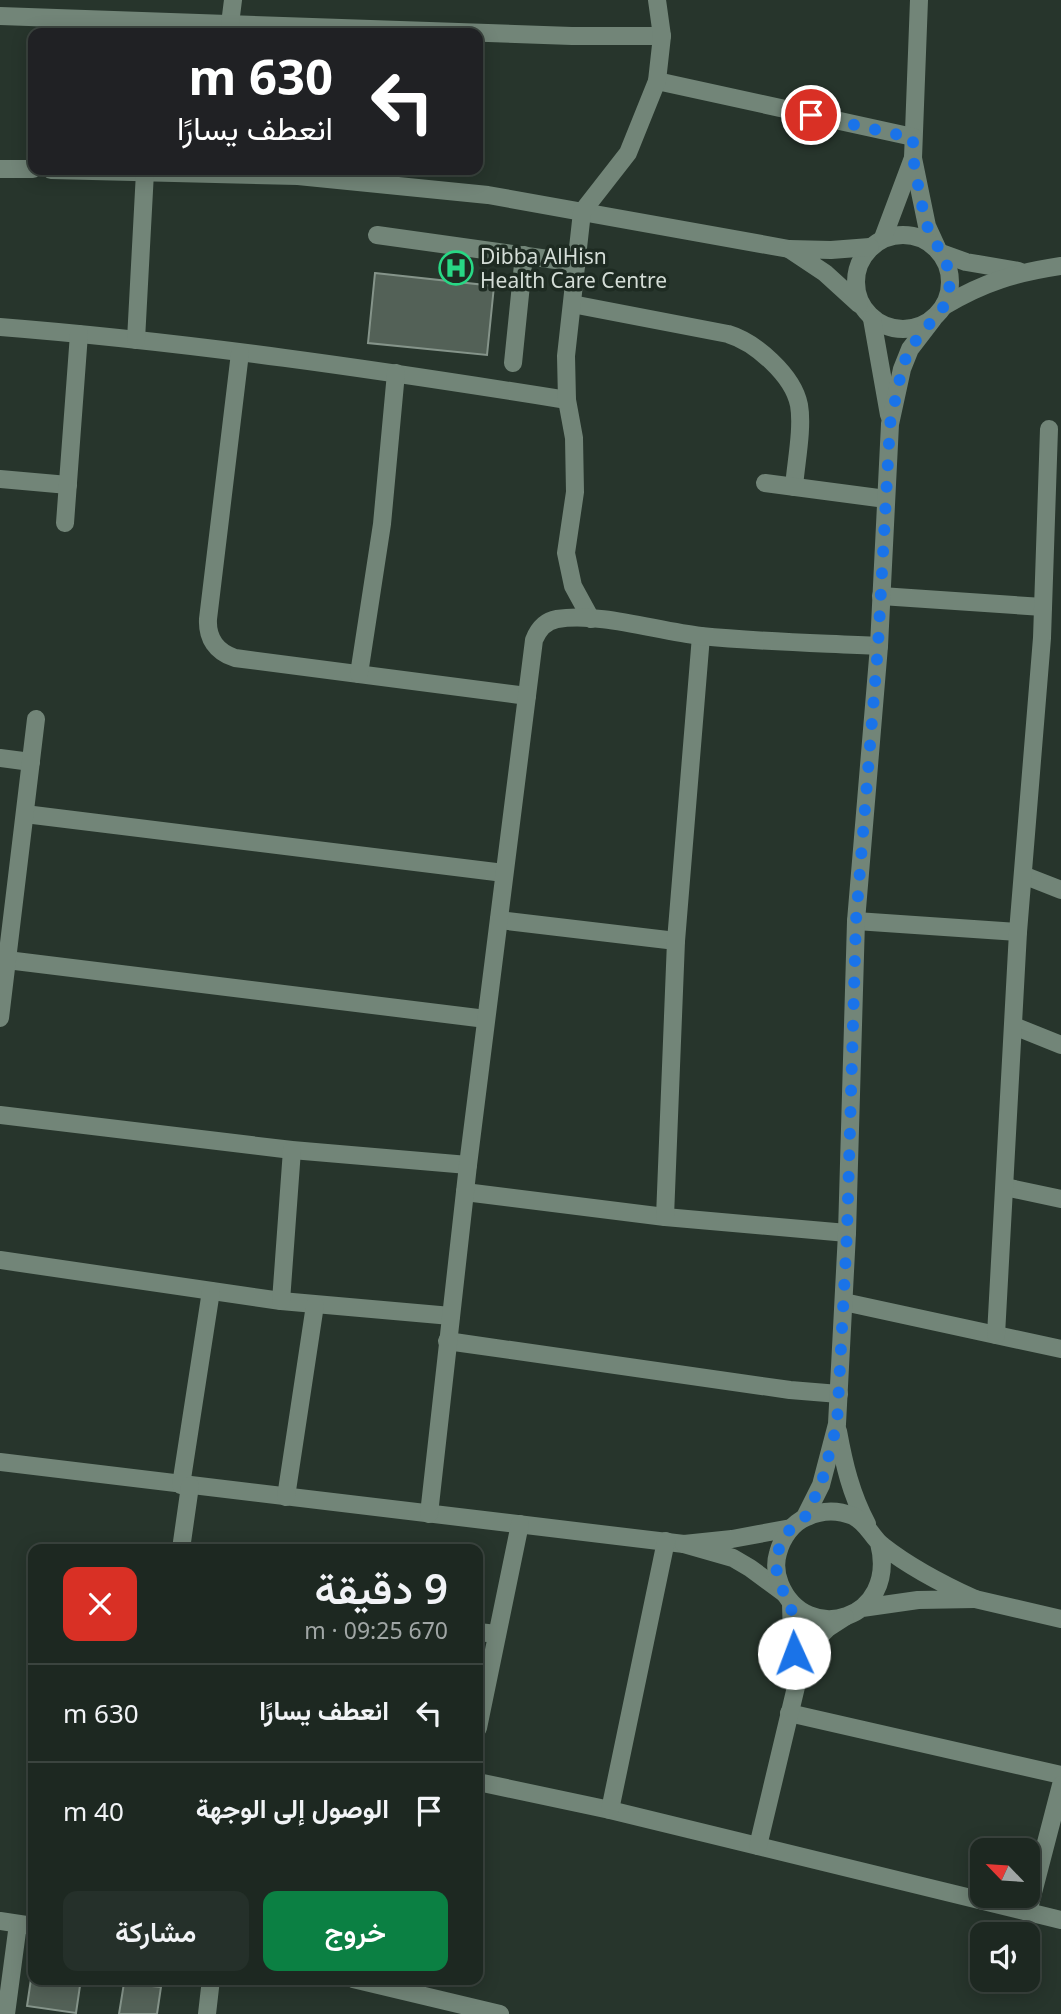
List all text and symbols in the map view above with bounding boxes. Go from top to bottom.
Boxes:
text: 630 m [188,43,333,109]
icon: left [357,56,448,147]
pin [781,85,841,145]
icon: arrive [792,96,830,134]
text: انعطف يسارًا [177,106,333,149]
place label: Dibba AlHisn Health Care Centre [480,242,667,294]
hospital icon: Dibba AlHisn Health Care Centre [437,249,475,287]
text: 9 دقيقة [314,1559,448,1616]
button: close [63,1567,137,1641]
text: 670 m · 09:25 [304,1614,448,1646]
position arrow [757,1616,831,1690]
text: انعطف يسارًا [259,1692,389,1728]
icon: left [410,1694,448,1732]
text: 630 m [63,1695,139,1731]
text: الوصول إلى الوجهة [196,1790,389,1826]
icon: arrive [410,1792,448,1830]
text: 40 m [63,1793,124,1829]
north arrow [970,1838,1040,1908]
map controls [970,1838,1040,1992]
button: مشاركة [63,1891,249,1971]
button: خروج [263,1891,448,1971]
button: sound [970,1922,1040,1992]

